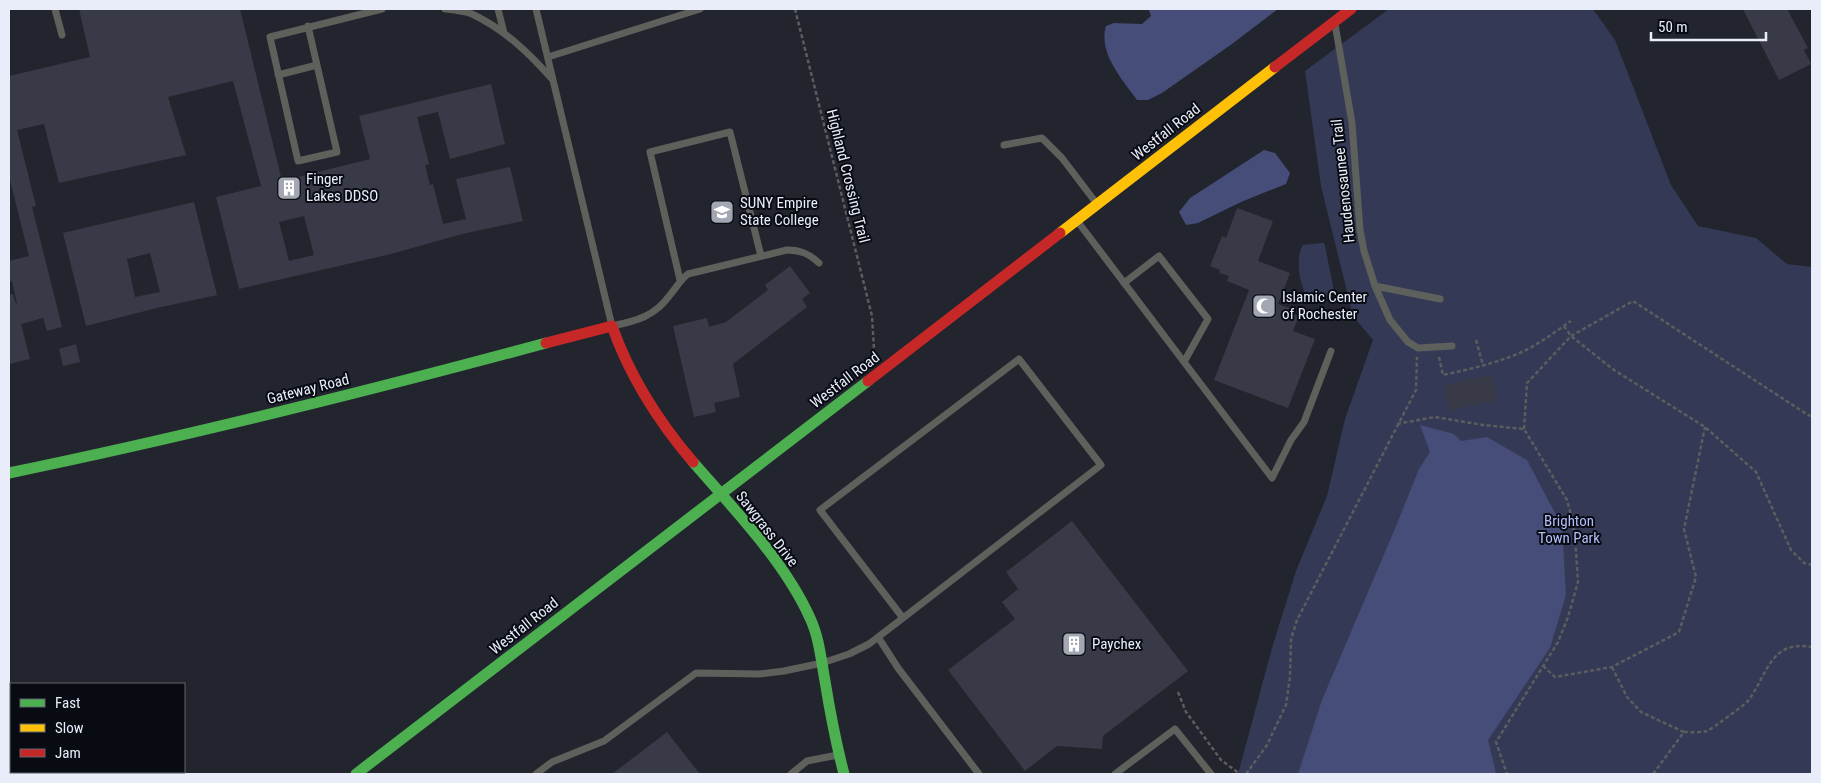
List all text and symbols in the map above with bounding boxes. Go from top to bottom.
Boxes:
scale bar [1651,10,1766,42]
text: 50 m [1658,18,1688,36]
street label: Westfall Road [1128,100,1204,164]
street label: Highland Crossing Trail [823,107,873,245]
street label: Haudenosaunee Trail [1328,118,1358,244]
place label: Finger Lakes DDSO [306,170,378,205]
building icon: Finger Lakes DDSO [276,175,302,201]
place label: SUNY Empire State College [740,194,819,229]
school or university icon: SUNY Empire State College [709,199,735,225]
place label: Islamic Center of Rochester [1282,288,1368,323]
mosque icon: Islamic Center of Rochester [1251,293,1277,319]
street label: Westfall Road [807,348,883,412]
street label: Gateway Road [265,370,351,408]
street label: Sawgrass Drive [732,488,802,570]
park label: Brighton Town Park [1538,512,1600,547]
street label: Westfall Road [486,594,562,658]
building icon: Paychex [1061,631,1087,657]
place label: Paychex [1092,635,1142,653]
legend [10,683,185,773]
text: Fast [55,694,80,712]
text: Slow [55,719,84,737]
text: Jam [55,744,81,762]

